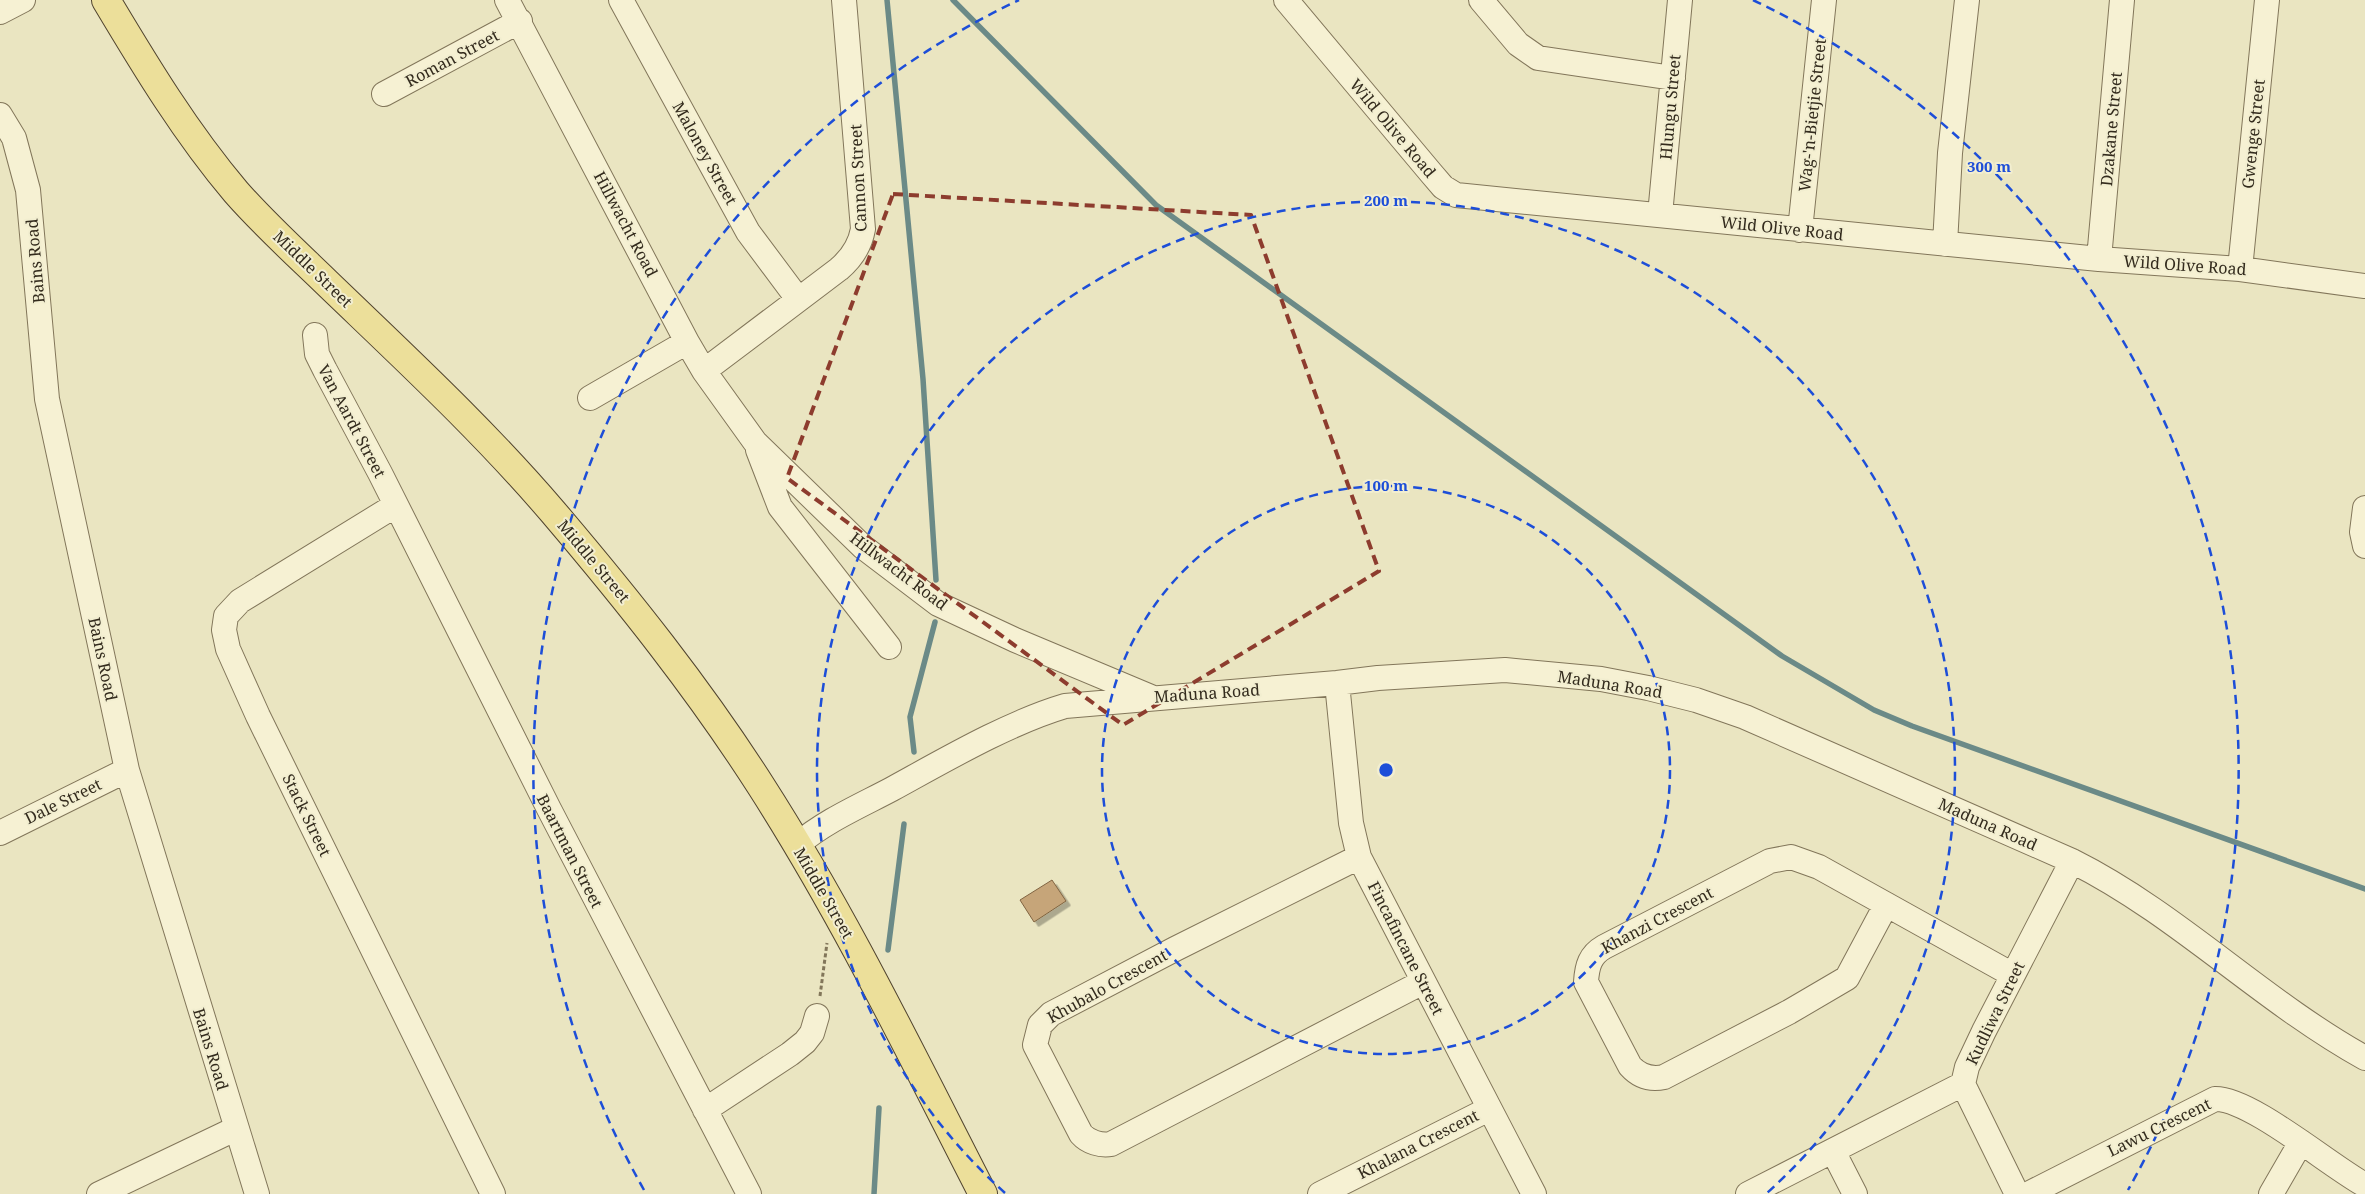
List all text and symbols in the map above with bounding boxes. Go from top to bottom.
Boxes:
street label: Roman Street [401,24,503,92]
street label: Wag-'n-Bietjie Street [1793,37,1831,193]
street label: Hlungu Street [1654,53,1686,161]
street label: Dzakane Street [2095,70,2127,187]
street label: Wild Olive Road [1345,74,1441,182]
street label: Gwenge Street [2236,78,2270,190]
street label: Maloney Street [668,97,743,209]
street label: Cannon Street [844,123,872,232]
text: 300 m [1967,156,2011,176]
street label: Hillwacht Road [589,167,663,281]
text: 200 m [1364,190,1408,210]
street label: Wild Olive Road [1720,211,1845,245]
street label: Bains Road [20,218,50,304]
street label: Middle Street [269,226,358,313]
street label: Wild Olive Road [2123,250,2247,280]
street label: Van Aardt Street [313,360,391,482]
text: 100 m [1364,475,1408,495]
street label: Middle Street [553,515,635,607]
street label: Hillwacht Road [846,527,952,615]
street label: Bains Road [83,615,123,703]
street label: Maduna Road [1556,665,1664,703]
street label: Maduna Road [1153,678,1261,708]
centre of rings [1377,761,1395,779]
street label: Stack Street [278,770,337,860]
street label: Dale Street [21,773,105,829]
street label: Baartman Street [532,790,608,912]
street label: Maduna Road [1935,792,2041,856]
street label: Middle Street [789,843,859,943]
street label: Fincafincane Street [1363,877,1449,1019]
street label: Khanzi Crescent [1597,881,1717,959]
street label: Khubalo Crescent [1043,944,1171,1028]
street label: Kudliwa Street [1960,957,2030,1068]
street label: Bains Road [188,1005,234,1093]
street label: Lawu Crescent [2104,1092,2215,1162]
street label: Khalana Crescent [1354,1104,1483,1184]

